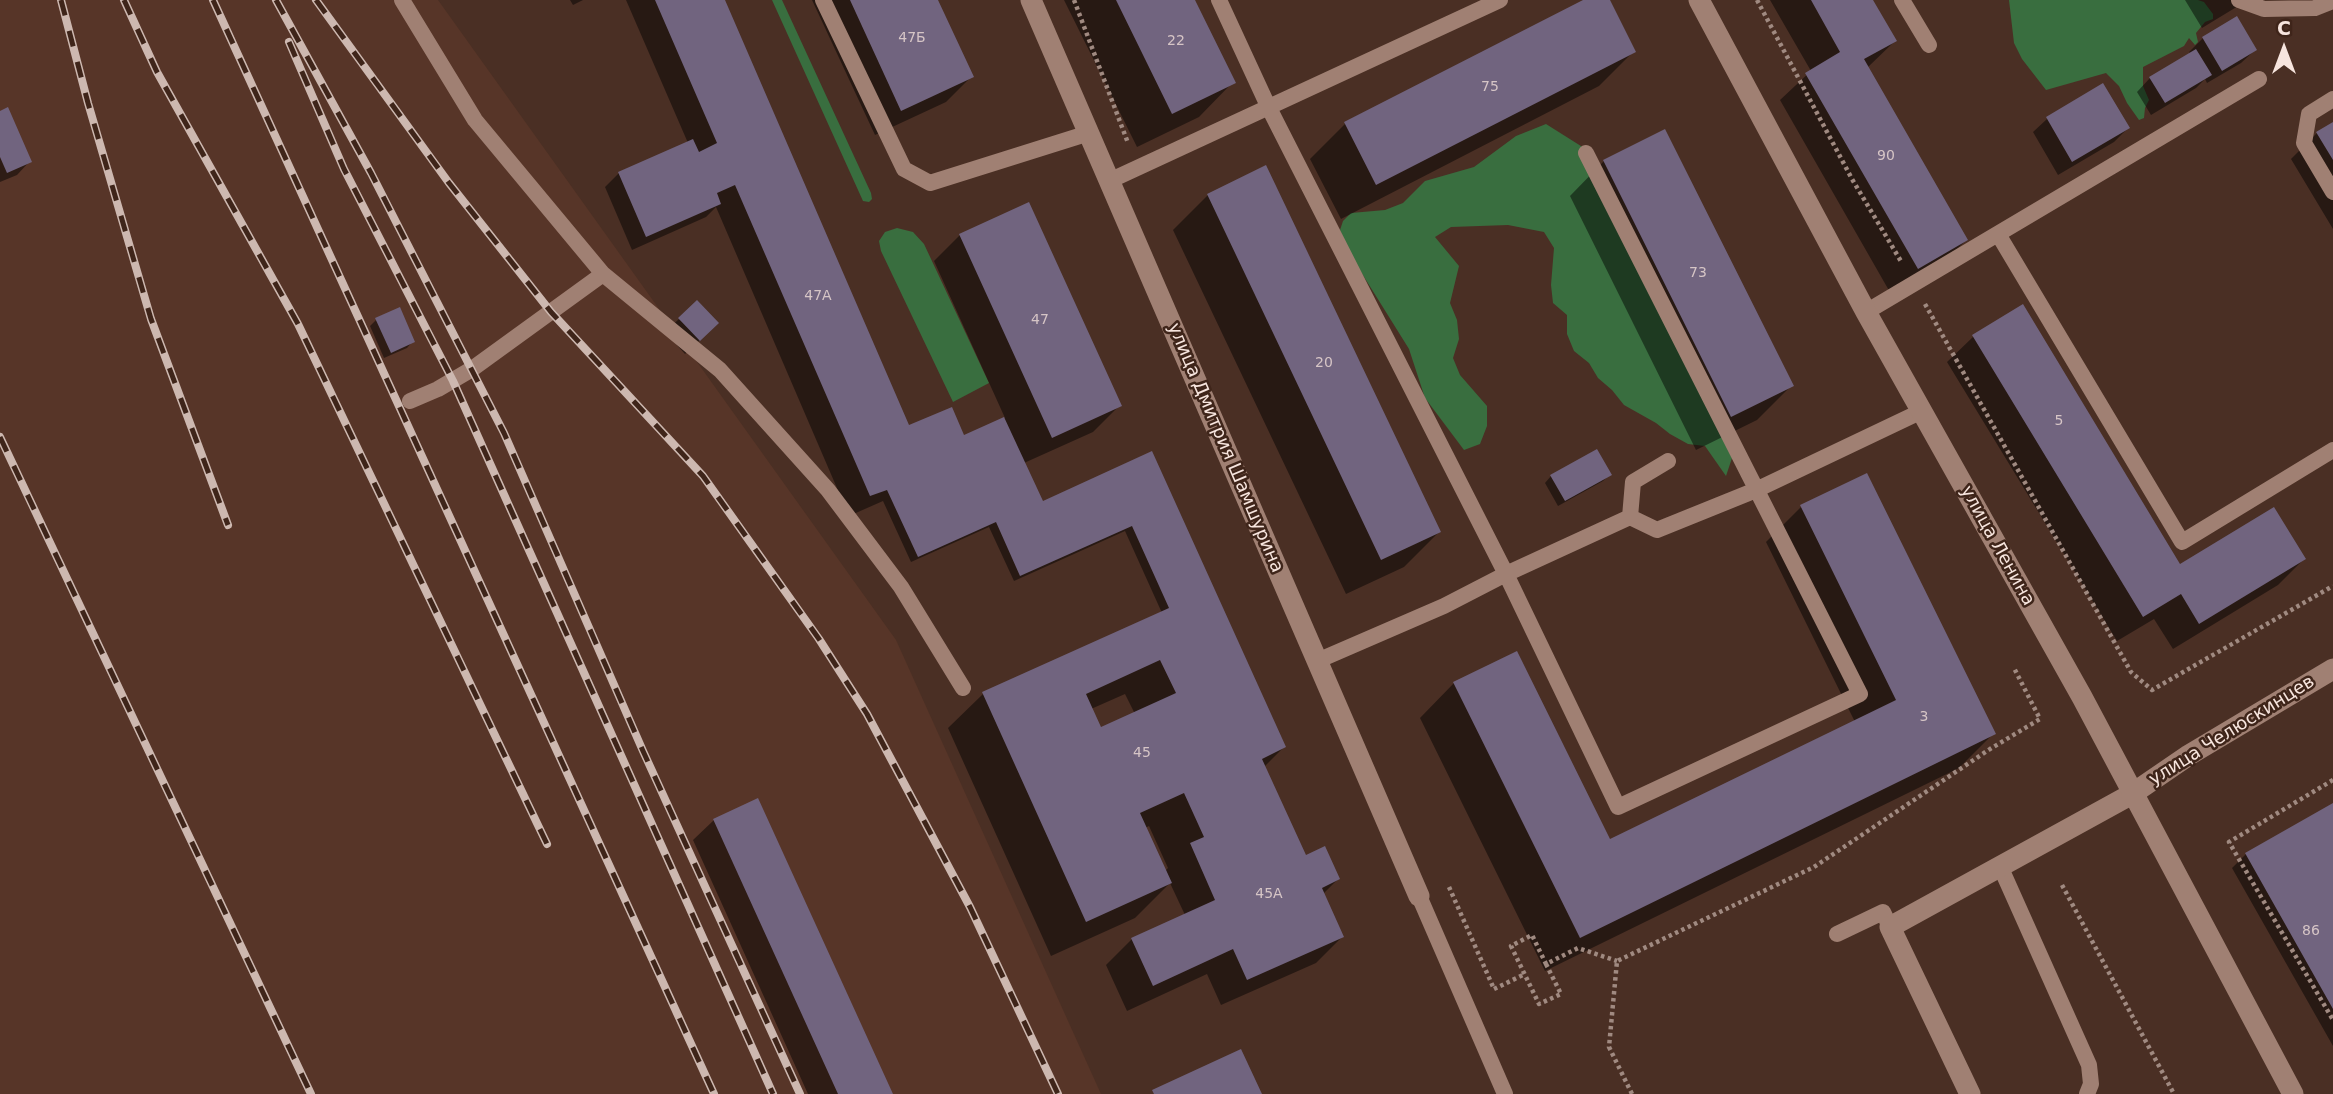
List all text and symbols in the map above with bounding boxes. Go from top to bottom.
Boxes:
north arrow [2249,14,2319,84]
text: С [2277,17,2291,39]
house number: 47Б [898,30,926,46]
house number: 22 [1167,33,1185,49]
house number: 75 [1481,79,1499,95]
house number: 90 [1877,148,1895,164]
house number: 73 [1689,265,1707,281]
house number: 47А [804,288,832,304]
house number: 47 [1031,312,1049,328]
street label: улица Дмитрия Шамшурина [1162,320,1288,576]
house number: 20 [1315,355,1333,371]
house number: 5 [2055,413,2063,429]
street label: улица Ленина [1955,482,2039,610]
street label: улица Челюскинцев [2145,671,2319,791]
house number: 3 [1920,709,1928,725]
house number: 45 [1133,745,1151,761]
house number: 45А [1255,886,1283,902]
house number: 86 [2302,923,2320,939]

